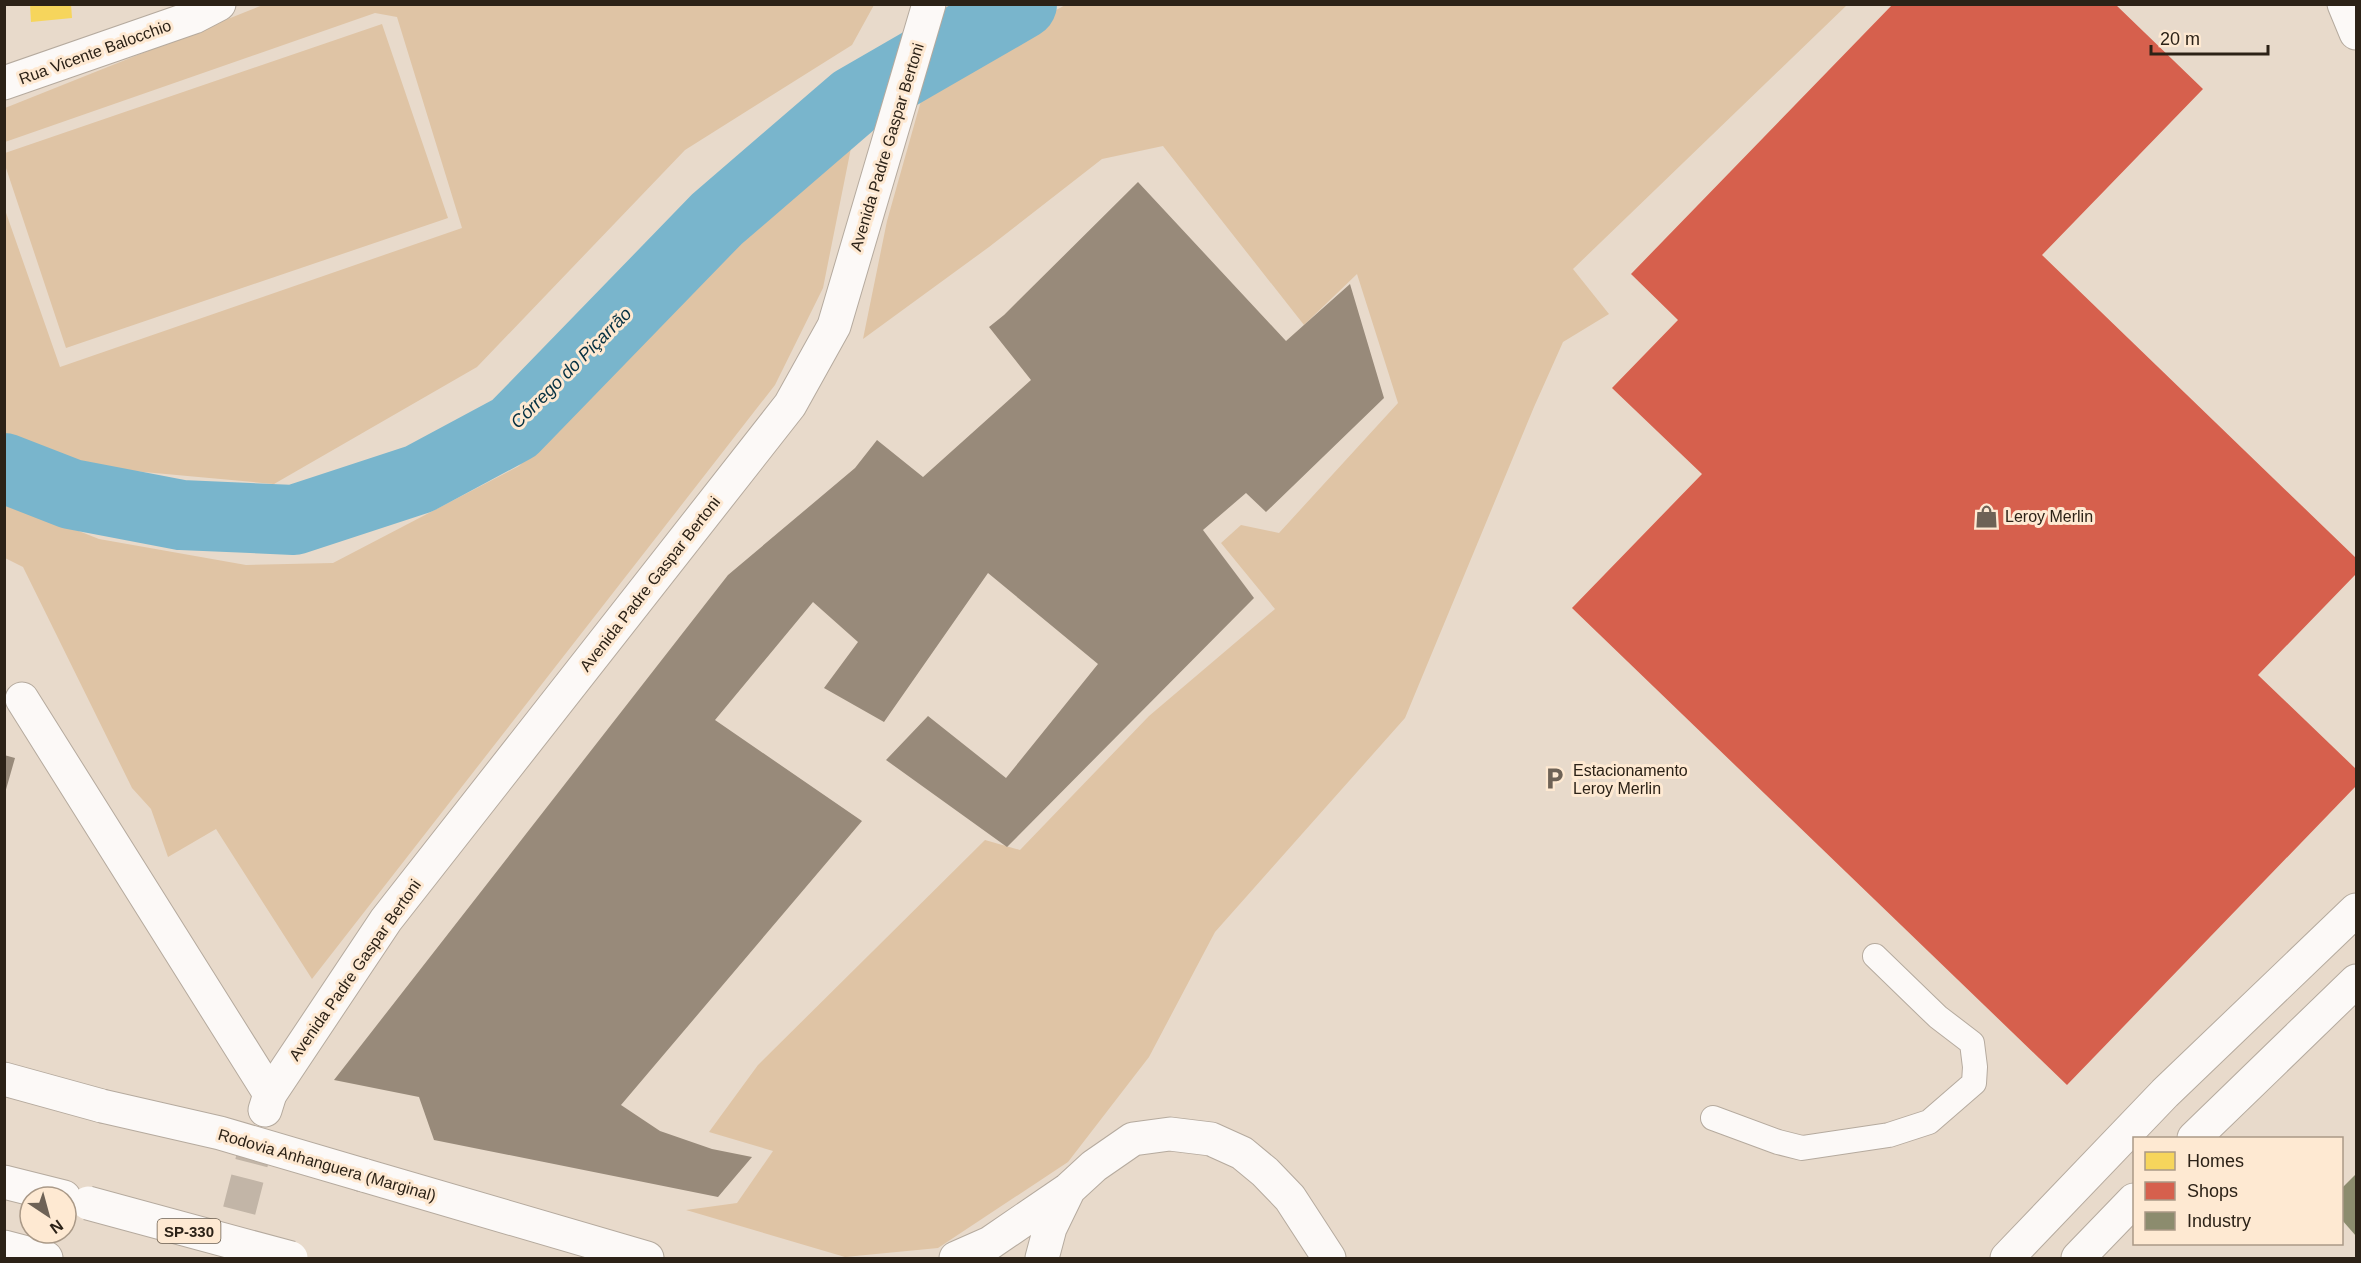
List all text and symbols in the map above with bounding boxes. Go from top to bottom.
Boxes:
street label: Rua Vicente Balocchio [17,16,174,87]
scale bar [2151,18,2268,56]
text: 20 m [2160,29,2200,49]
street label: Avenida Padre Gaspar Bertoni [847,41,927,253]
water label: Córrego do Piçarrão [507,304,635,432]
street label: Avenida Padre Gaspar Bertoni [577,493,723,675]
shop icon: Leroy Merlin [1974,503,2000,529]
place label: Leroy Merlin [2005,508,2093,525]
place label: Estacionamento Leroy Merlin [1573,762,1688,797]
parking icon: Estacionamento Leroy Merlin [1542,766,1568,792]
street label: Avenida Padre Gaspar Bertoni [286,876,424,1064]
street label: Rodovia Anhanguera (Marginal) [216,1126,438,1204]
legend [2133,1137,2343,1245]
text: Homes [2187,1151,2244,1171]
text: Shops [2187,1181,2238,1201]
north arrow [18,1185,78,1245]
text: Industry [2187,1211,2251,1231]
text: N [47,1216,66,1237]
road number: SP-330 [158,1219,220,1243]

